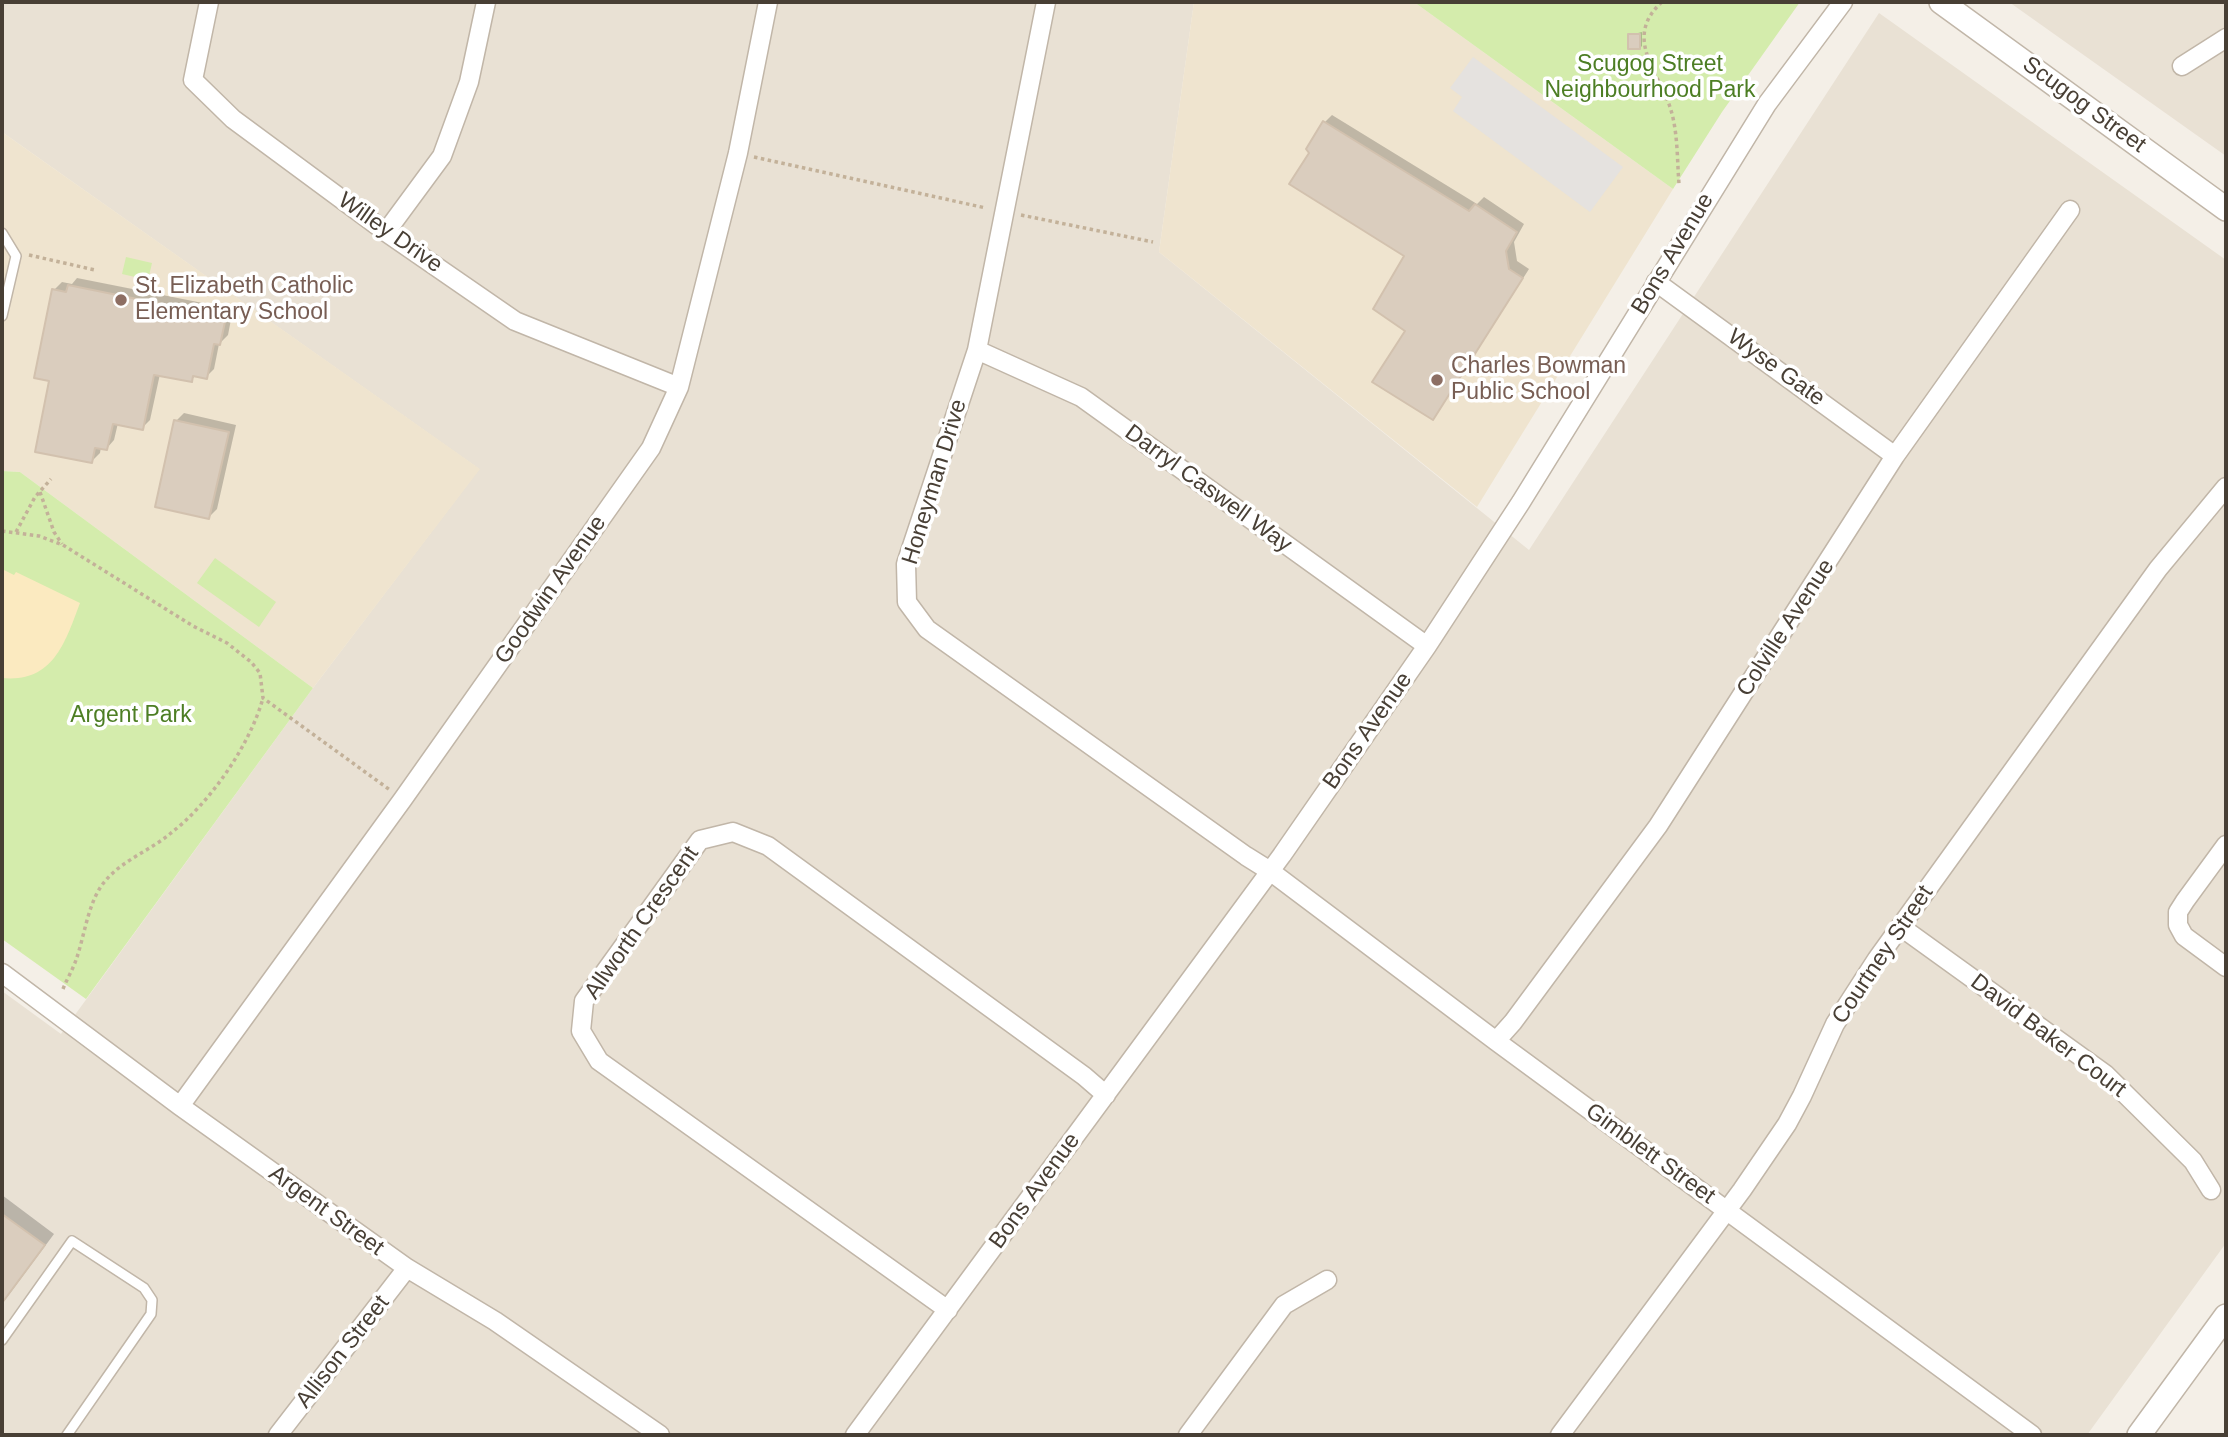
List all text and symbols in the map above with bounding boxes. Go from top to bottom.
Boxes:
park label: Scugog Street Neighbourhood Park [1545,51,1755,105]
street label: Scugog Street [2017,51,2151,159]
street label: Willey Drive [332,187,448,279]
street label: Bons Avenue [1626,188,1720,320]
place label: St. Elizabeth Catholic Elementary School [135,273,354,327]
marker: St. Elizabeth Catholic Elementary School [113,292,129,308]
street label: Wyse Gate [1722,323,1830,413]
place label: Charles Bowman Public School [1451,353,1626,407]
marker: Charles Bowman Public School [1429,372,1445,388]
street label: Honeyman Drive [897,396,973,568]
street label: Darryl Caswell Way [1119,419,1297,559]
street label: Goodwin Avenue [490,511,612,669]
street label: Colville Avenue [1731,554,1841,702]
street label: Bons Avenue [1318,667,1418,795]
park label: Argent Park [70,702,192,730]
street label: Allworth Crescent [579,841,705,1005]
street label: Courtney Street [1827,881,1939,1029]
street label: David Baker Court [1965,968,2131,1104]
street label: Gimblett Street [1580,1098,1720,1210]
street label: Bons Avenue [984,1128,1086,1254]
street label: Argent Street [263,1160,389,1262]
street label: Allison Street [290,1290,396,1414]

